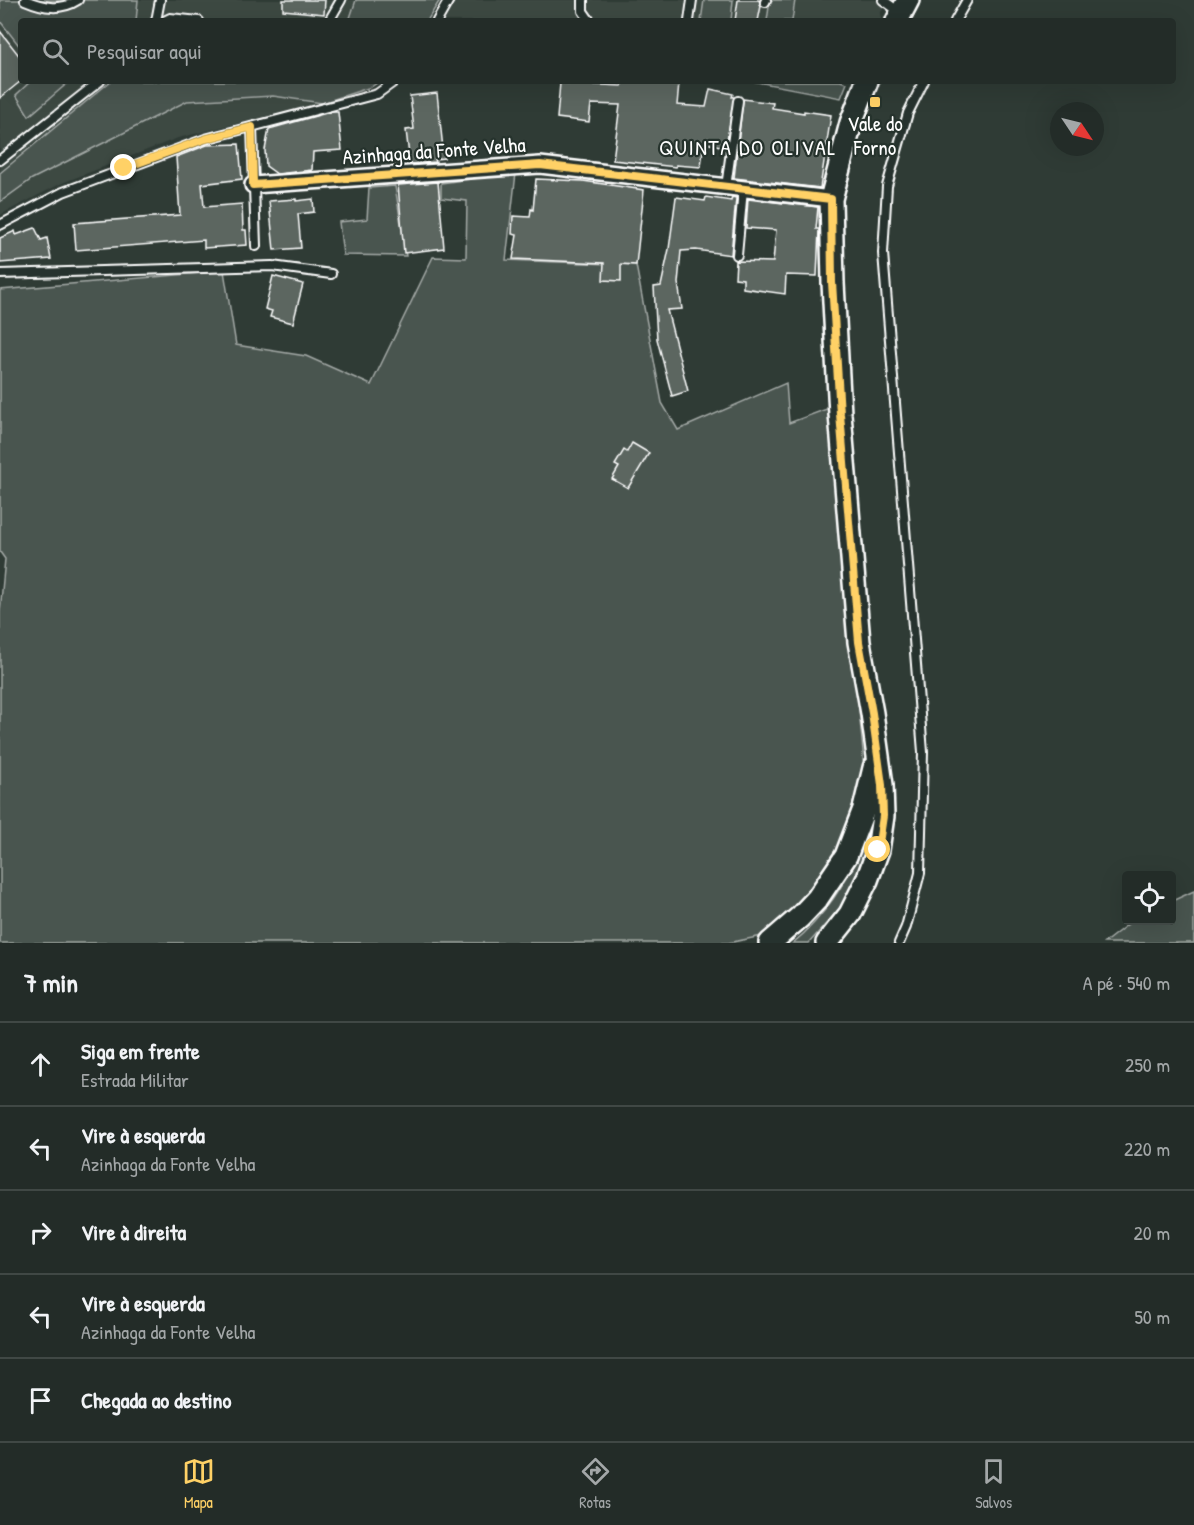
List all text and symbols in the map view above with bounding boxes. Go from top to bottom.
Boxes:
search box [18,18,1176,84]
icon: search [39,35,72,68]
text: Pesquisar aqui [87,36,202,66]
marker: Vale do Forno [868,95,882,109]
north arrow [1050,102,1104,156]
place label: Vale do Forno [847,109,903,162]
street label: Azinhaga da Fonte Velha [342,130,526,171]
district label: QUINTA DO OLIVAL [659,132,837,162]
route end [110,154,136,180]
route start [864,836,890,862]
map controls [1122,871,1176,925]
button: locate [1122,871,1176,925]
text: 7 min [24,965,78,1000]
text: A pé · 540 m [1083,969,1170,996]
text: Siga em frente [81,1036,200,1066]
icon: ahead [24,1048,57,1081]
text: 250 m [1125,1051,1170,1078]
text: Estrada Militar [81,1066,189,1093]
text: Vire à esquerda [81,1120,205,1150]
icon: left [24,1132,57,1165]
text: 220 m [1124,1135,1170,1162]
text: Azinhaga da Fonte Velha [81,1150,255,1177]
icon: right [24,1216,57,1249]
text: Vire à direita [81,1217,186,1247]
text: 20 m [1133,1219,1170,1246]
text: Vire à esquerda [81,1288,205,1318]
icon: left [24,1300,57,1333]
text: 50 m [1134,1303,1170,1330]
text: Azinhaga da Fonte Velha [81,1318,255,1345]
icon: arrive [24,1384,57,1417]
text: Chegada ao destino [81,1385,231,1415]
tab: Mapa [182,1455,215,1513]
tab: Rotas [579,1455,612,1513]
tab: Salvos [975,1455,1012,1513]

